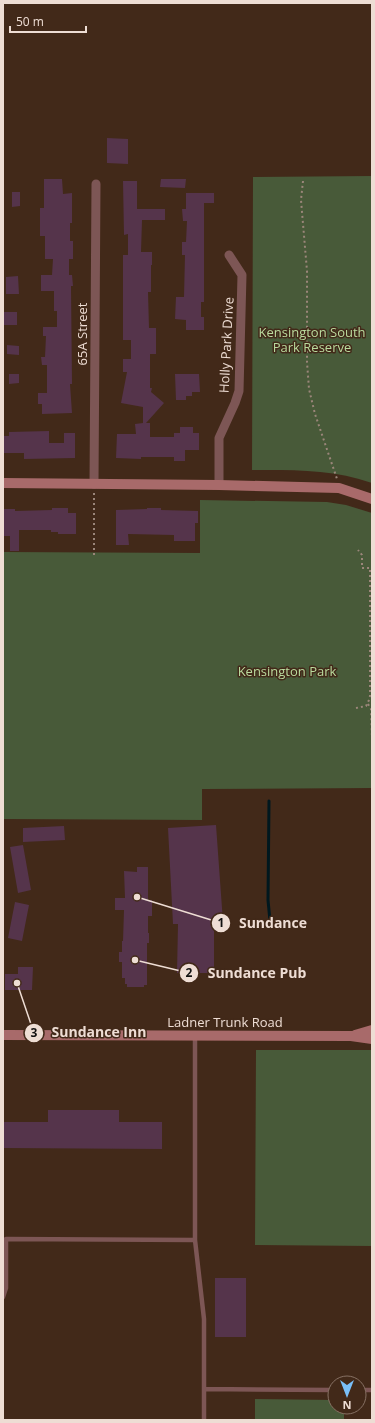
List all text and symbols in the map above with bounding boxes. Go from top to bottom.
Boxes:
scale bar [10,8,86,34]
text: 50 m [16,13,44,30]
street label: Holly Park Drive [214,296,238,394]
street label: 65A Street [73,302,91,365]
park label: Kensington South Park Reserve [258,323,366,356]
park label: Kensington Park [238,662,337,680]
callout: Sundance [211,910,315,936]
text: Sundance [239,913,307,932]
text: 1 [218,914,224,931]
callout: Sundance Pub [179,960,314,986]
text: Sundance Pub [208,963,306,982]
text: 2 [186,964,193,981]
street label: Ladner Trunk Road [167,1013,283,1031]
callout: Sundance Inn [24,1020,155,1046]
text: Sundance Inn [52,1022,146,1041]
text: 3 [31,1024,38,1041]
north arrow [327,1375,367,1415]
text: N [343,1398,351,1413]

